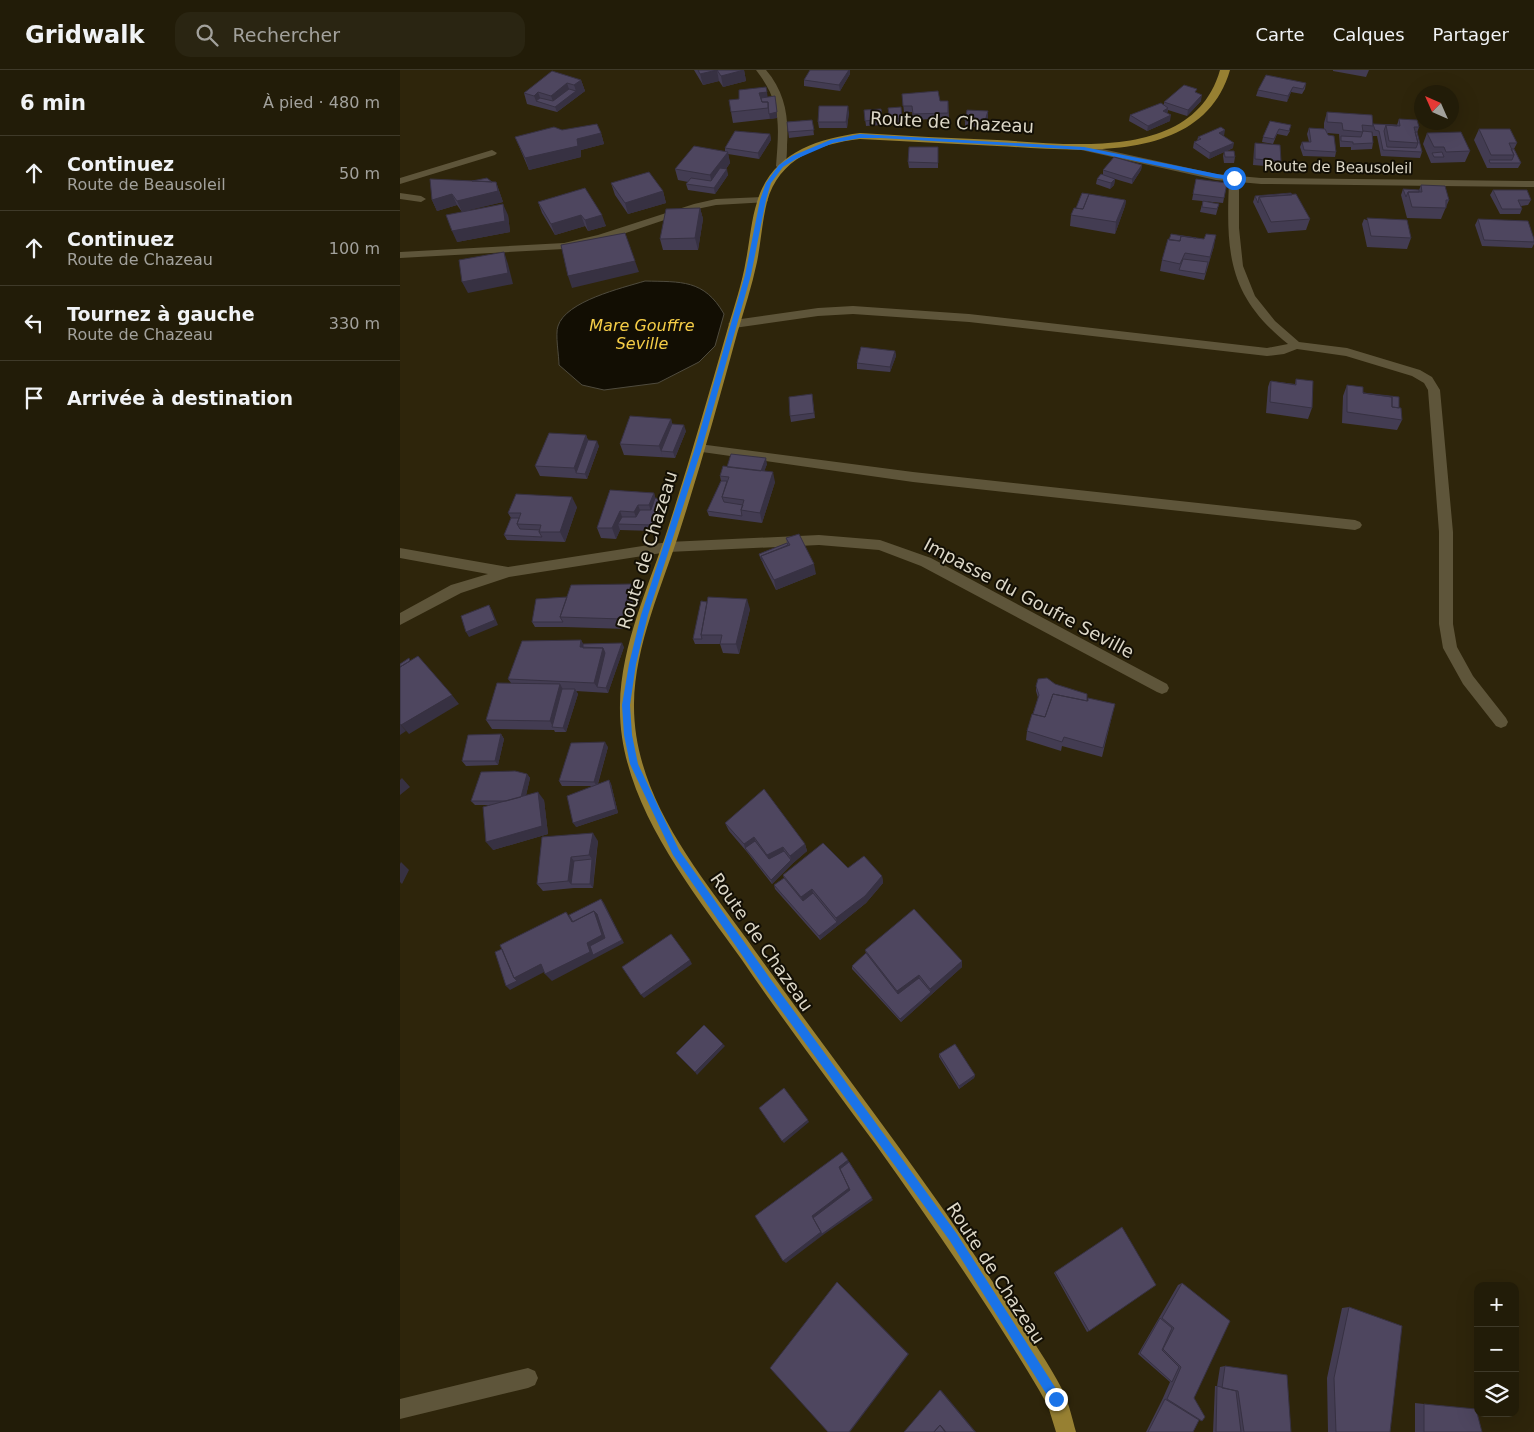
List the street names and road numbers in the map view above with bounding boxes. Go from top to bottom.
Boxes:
street label: Route de Chazeau [869,107,1035,137]
street label: Route de Beausoleil [1263,157,1413,177]
street label: Route de Chazeau [613,468,681,632]
street label: Impasse du Goufre Seville [920,534,1138,662]
street label: Route de Chazeau [706,869,818,1015]
street label: Route de Chazeau [942,1198,1050,1348]

